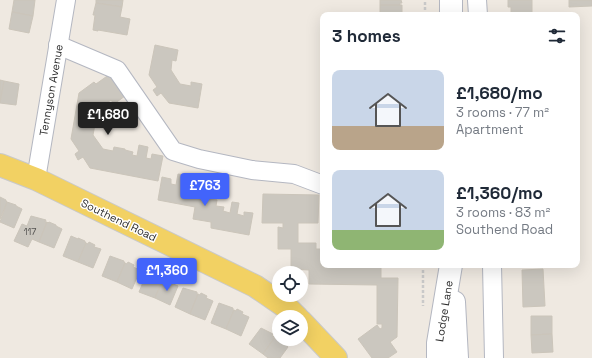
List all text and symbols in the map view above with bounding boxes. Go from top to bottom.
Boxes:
text: 3 homes [332,25,401,47]
icon: filters [546,25,568,47]
street label: Tennyson Avenue [36,43,66,137]
text: £1,680/mo [456,82,543,104]
icon: home [364,86,412,134]
pin: £1,680 [75,102,141,136]
text: 3 rooms · 77 m² [456,104,549,121]
text: £1,680 [87,106,129,123]
text: Apartment [456,121,524,138]
pin: £763 [181,173,229,207]
text: £763 [189,177,221,194]
text: £1,360/mo [456,182,543,204]
icon: home [364,186,412,234]
street label: Southend Road [79,196,159,244]
text: 3 rooms · 83 m² [456,204,550,221]
text: Southend Road [456,221,553,238]
house number: 117 [24,226,36,238]
pin: £1,360 [134,258,200,292]
text: £1,360 [146,262,188,279]
map controls [272,266,308,346]
button: locate [272,266,308,302]
street label: Lodge Lane [432,279,456,343]
button: layers [272,310,308,346]

